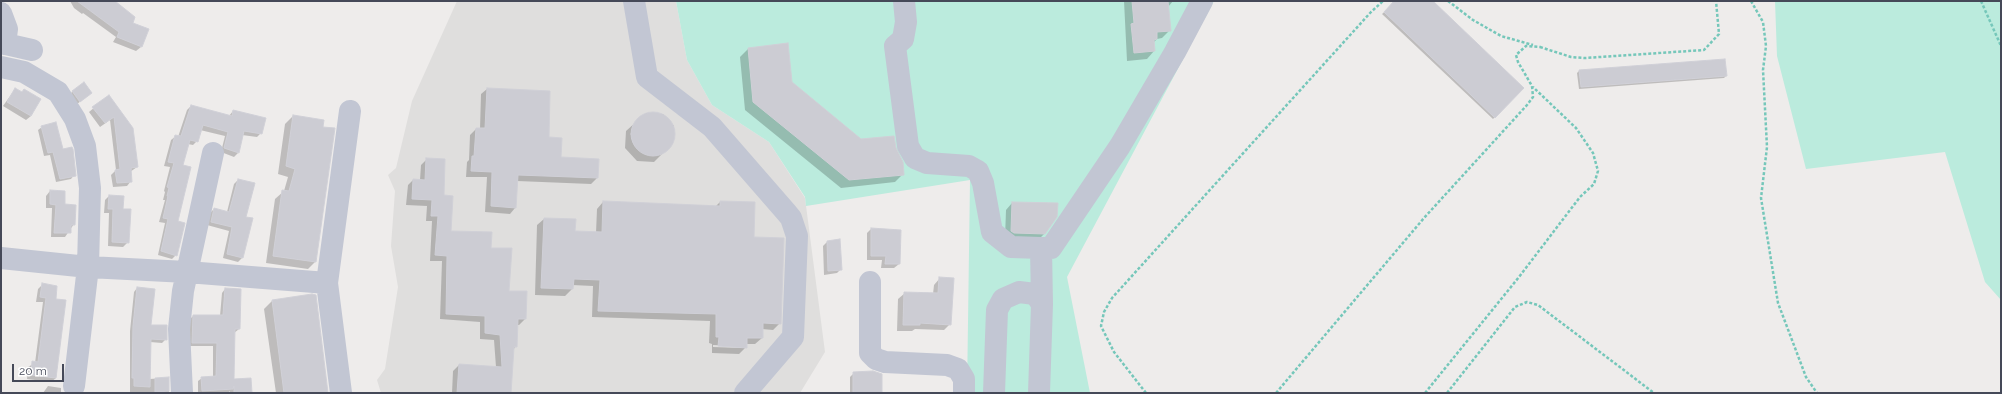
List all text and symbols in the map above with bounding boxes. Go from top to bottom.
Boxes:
scale bar [14,356,66,382]
text: 20 m [19,364,47,378]

